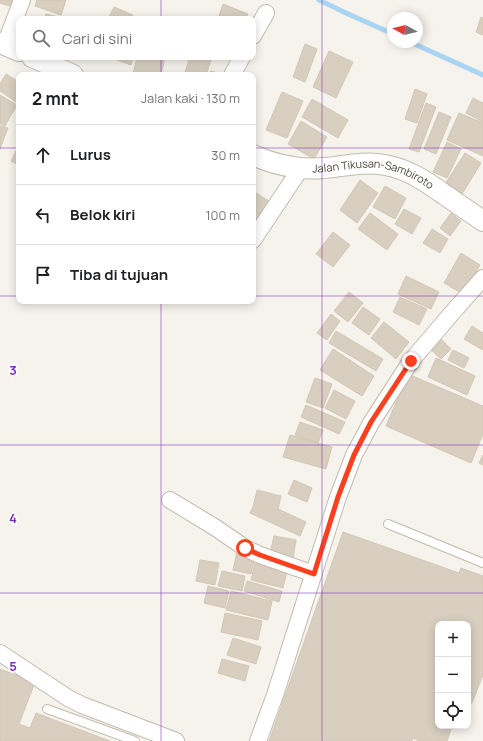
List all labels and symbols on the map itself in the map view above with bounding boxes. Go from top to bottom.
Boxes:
north arrow [387,12,423,48]
street label: Jalan Tikusan-Sambiroto [312,155,437,192]
route end [402,352,420,370]
text: 3 [9,361,17,379]
text: 4 [9,509,17,527]
route start [236,539,254,557]
text: 5 [9,657,17,675]

